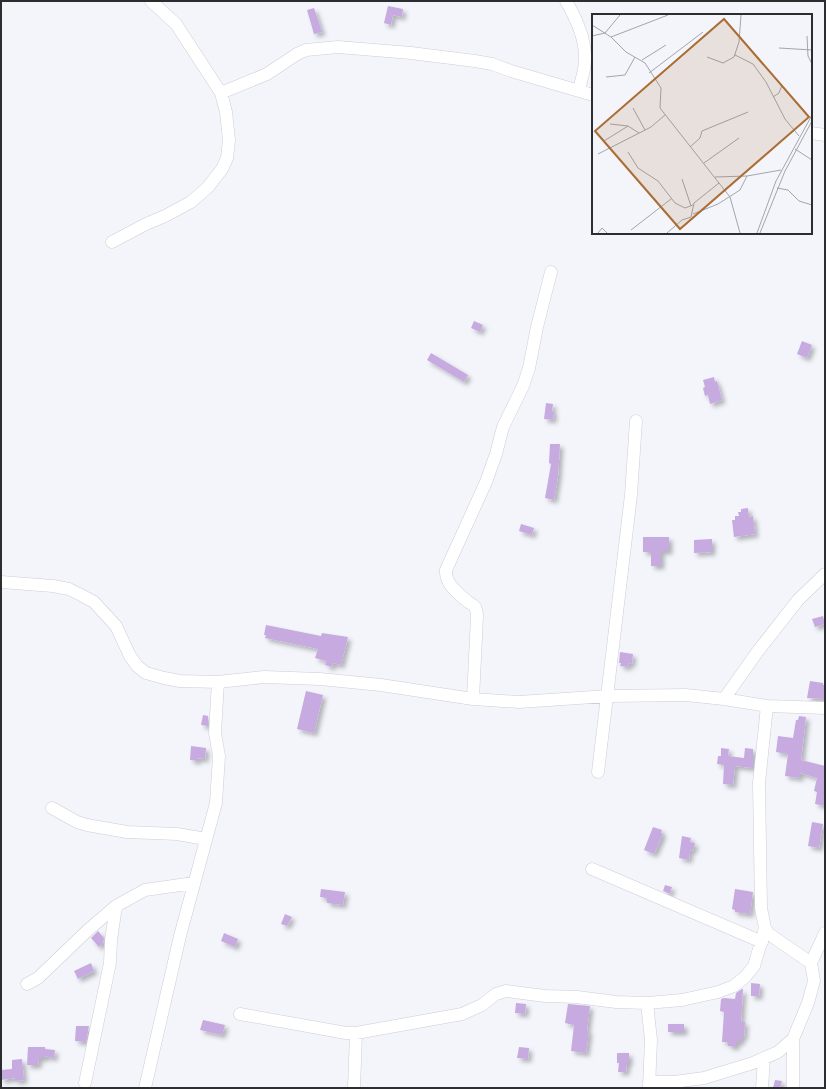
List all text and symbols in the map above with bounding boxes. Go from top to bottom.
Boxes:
inset map [592,14,812,234]

